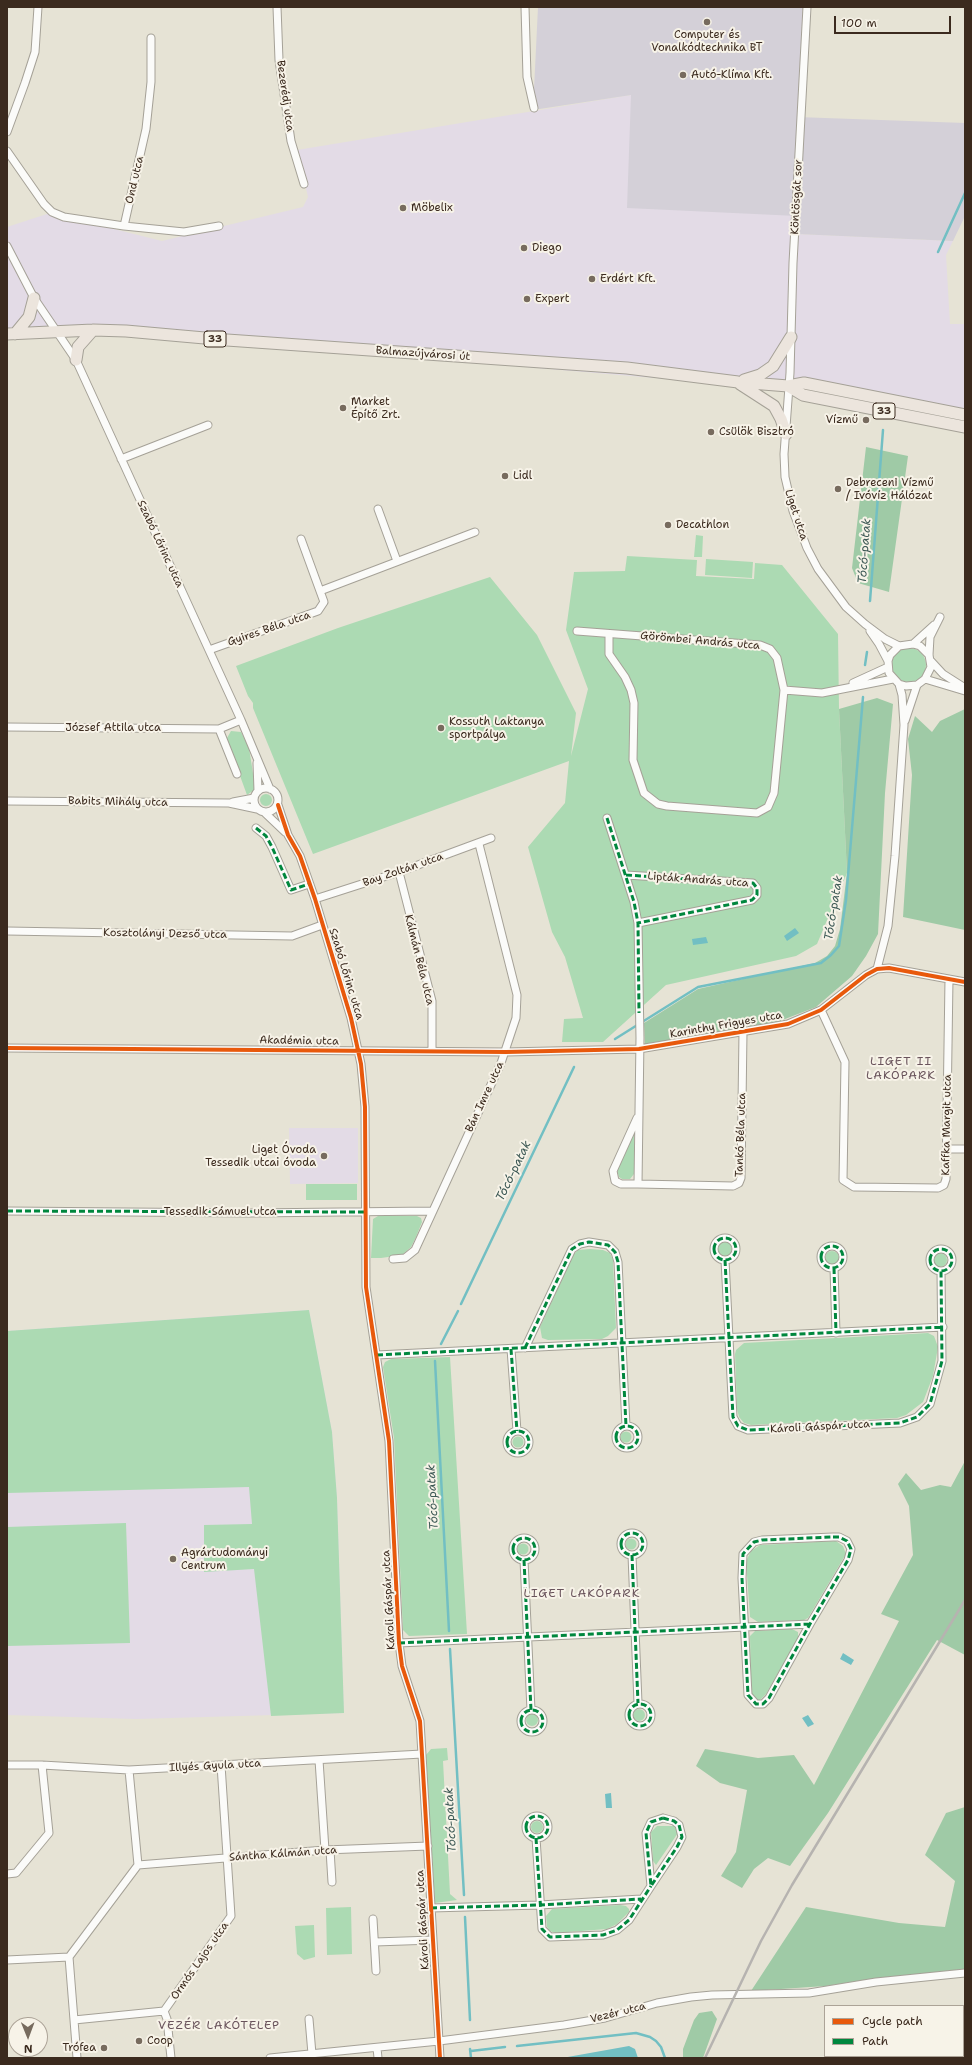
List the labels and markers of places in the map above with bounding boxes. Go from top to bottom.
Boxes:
marker: Computer és Vonalkódtechnika BT [702,17,712,27]
place label: Computer és Vonalkódtechnika BT [651,28,763,54]
place label: Autó-Klíma Kft. [691,68,772,82]
marker: Autó-Klíma Kft. [678,70,688,80]
place label: Möbelix [411,201,453,215]
marker: Möbelix [398,203,408,213]
place label: Diego [532,241,562,255]
marker: Diego [519,243,529,253]
place label: Erdért Kft. [600,272,656,286]
marker: Erdért Kft. [587,274,597,284]
place label: Expert [535,292,570,306]
marker: Expert [522,294,532,304]
place label: Market Építő Zrt. [351,395,400,421]
marker: Market Építő Zrt. [338,403,348,413]
place label: Vízmű [826,413,858,427]
marker: Vízmű [861,415,871,425]
place label: Csülök Bisztró [719,425,794,439]
marker: Csülök Bisztró [706,427,716,437]
place label: Lidl [513,469,532,483]
marker: Lidl [500,471,510,481]
place label: Debreceni Vízmű / Ivóvíz Hálózat [846,476,933,502]
marker: Debreceni Vízmű / Ivóvíz Hálózat [833,484,843,494]
place label: Decathlon [676,518,729,532]
marker: Decathlon [663,520,673,530]
place label: Kossuth Laktanya sportpálya [449,715,544,741]
marker: Kossuth Laktanya sportpálya [436,723,446,733]
place label: Liget Óvoda Tessedik utcai óvoda [205,1143,316,1169]
marker: Liget Óvoda Tessedik utcai óvoda [319,1151,329,1161]
place label: Agrártudományi Centrum [181,1546,268,1572]
marker: Agrártudományi Centrum [168,1554,178,1564]
place label: Coop [147,2034,173,2048]
marker: Coop [134,2036,144,2046]
place label: Trófea [62,2041,96,2055]
marker: Trófea [99,2043,109,2053]

